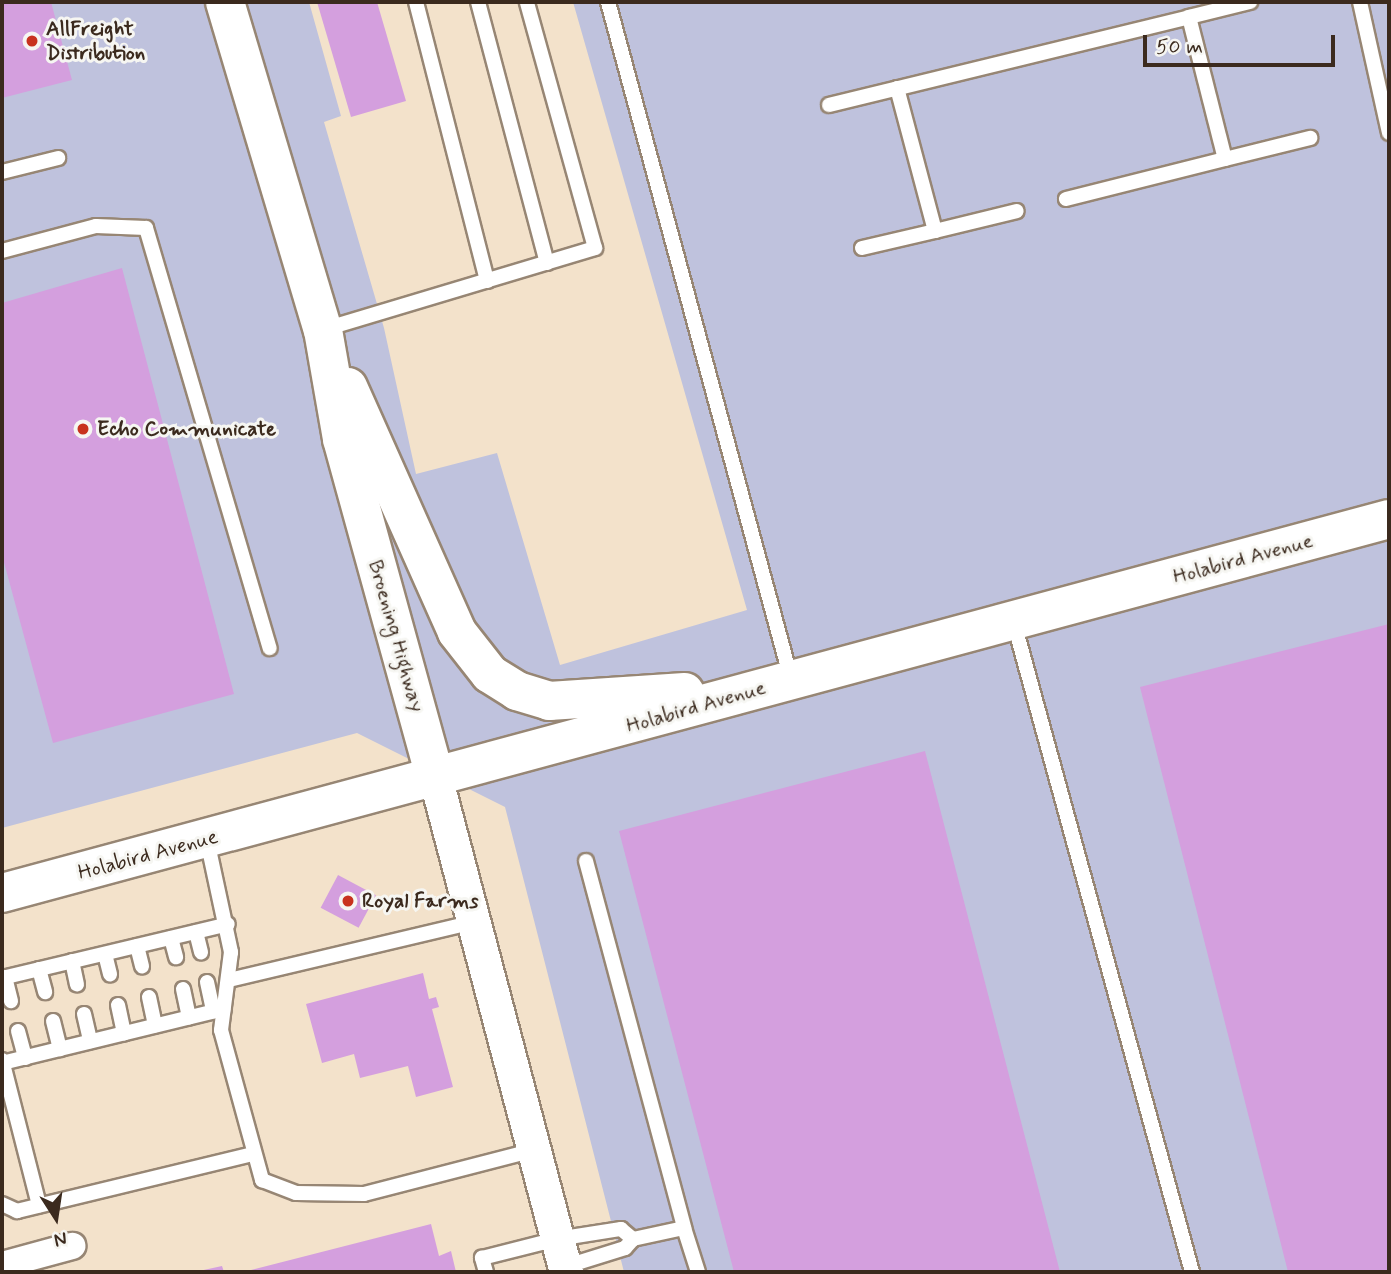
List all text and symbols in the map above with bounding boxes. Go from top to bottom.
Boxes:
place label: AllFreight Distribution [46,16,145,66]
scale bar [1146,21,1338,65]
marker: AllFreight Distribution [24,33,40,49]
text: 50 m [1156,33,1203,61]
place label: Echo Communicate [97,416,273,442]
marker: Echo Communicate [75,421,91,437]
street label: Holabird Avenue [1170,528,1316,590]
street label: Broening Highway [362,557,430,715]
street label: Holabird Avenue [623,675,769,739]
street label: Holabird Avenue [75,824,221,886]
place label: Royal Farms [362,888,476,914]
marker: Royal Farms [340,893,356,909]
north arrow [21,1183,91,1253]
text: N [52,1225,69,1253]

